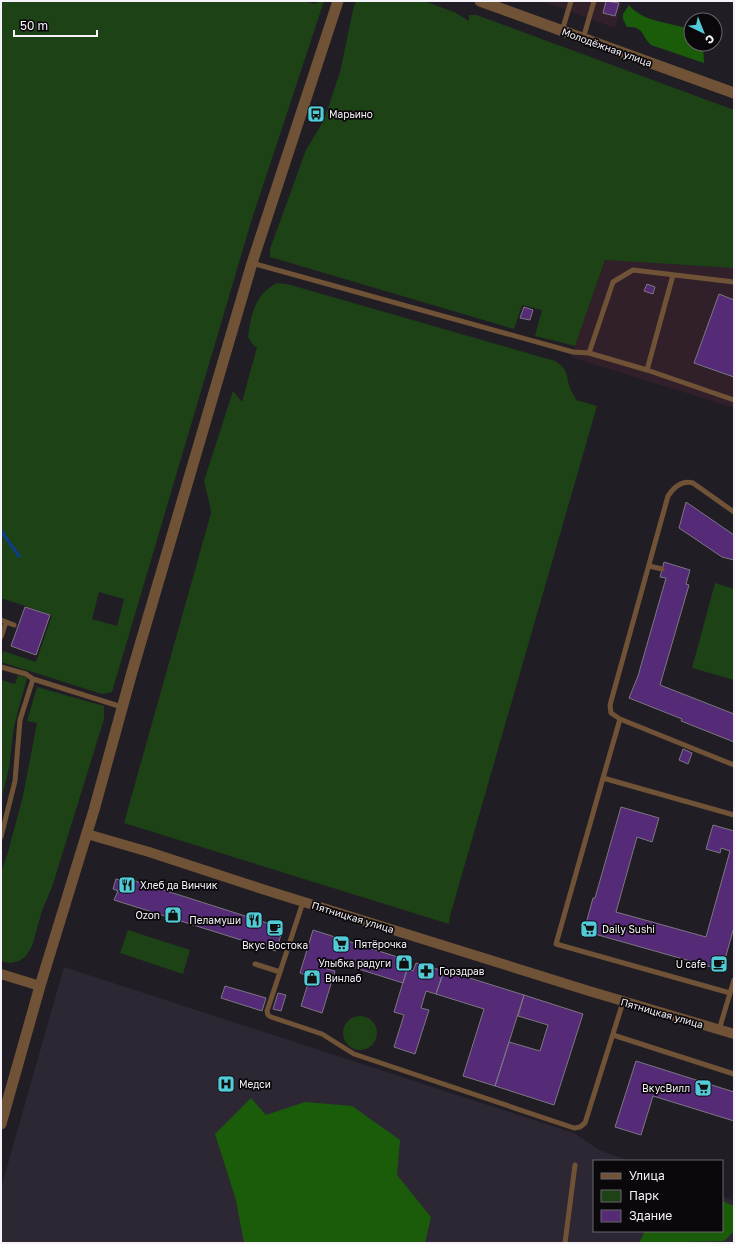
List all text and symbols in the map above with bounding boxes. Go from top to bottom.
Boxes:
scale bar [14,12,97,38]
north arrow [683,12,723,52]
text: 50 m [20,18,48,33]
street label: Молодёжная улица [560,25,654,69]
text: С [703,32,717,47]
bus stop icon: Марьино [306,104,326,124]
place label: Марьино [329,108,373,120]
restaurant icon: Хлеб да Винчик [117,875,137,895]
place label: Хлеб да Винчик [140,879,218,891]
street label: Пятницкая улица [310,899,396,935]
shop icon: Ozon [163,905,183,925]
place label: Ozon [135,909,160,921]
restaurant icon: Пеламуши [244,910,264,930]
place label: Пеламуши [189,914,241,926]
cafe icon: Вкус Востока [265,918,285,938]
supermarket icon: Daily Sushi [579,919,599,939]
place label: Daily Sushi [602,923,655,935]
supermarket icon: Пятёрочка [331,934,351,954]
place label: Пятёрочка [354,938,407,950]
place label: Вкус Востока [242,939,308,951]
shop icon: Улыбка радуги [394,953,414,973]
cafe icon: U cafe [709,954,729,974]
place label: Улыбка радуги [318,957,391,969]
place label: U cafe [676,958,706,970]
pharmacy icon: Горздрав [416,961,436,981]
place label: Горздрав [439,965,485,977]
shop icon: Винлаб [302,968,322,988]
place label: Винлаб [325,972,361,984]
street label: Пятницкая улица [619,995,705,1031]
hospital icon: Медси [216,1074,236,1094]
place label: Медси [239,1078,271,1090]
supermarket icon: ВкусВилл [693,1078,713,1098]
place label: ВкусВилл [642,1082,690,1094]
legend [593,1160,723,1232]
text: Улица [629,1168,665,1183]
text: Парк [629,1188,659,1203]
text: Здание [629,1208,672,1223]

